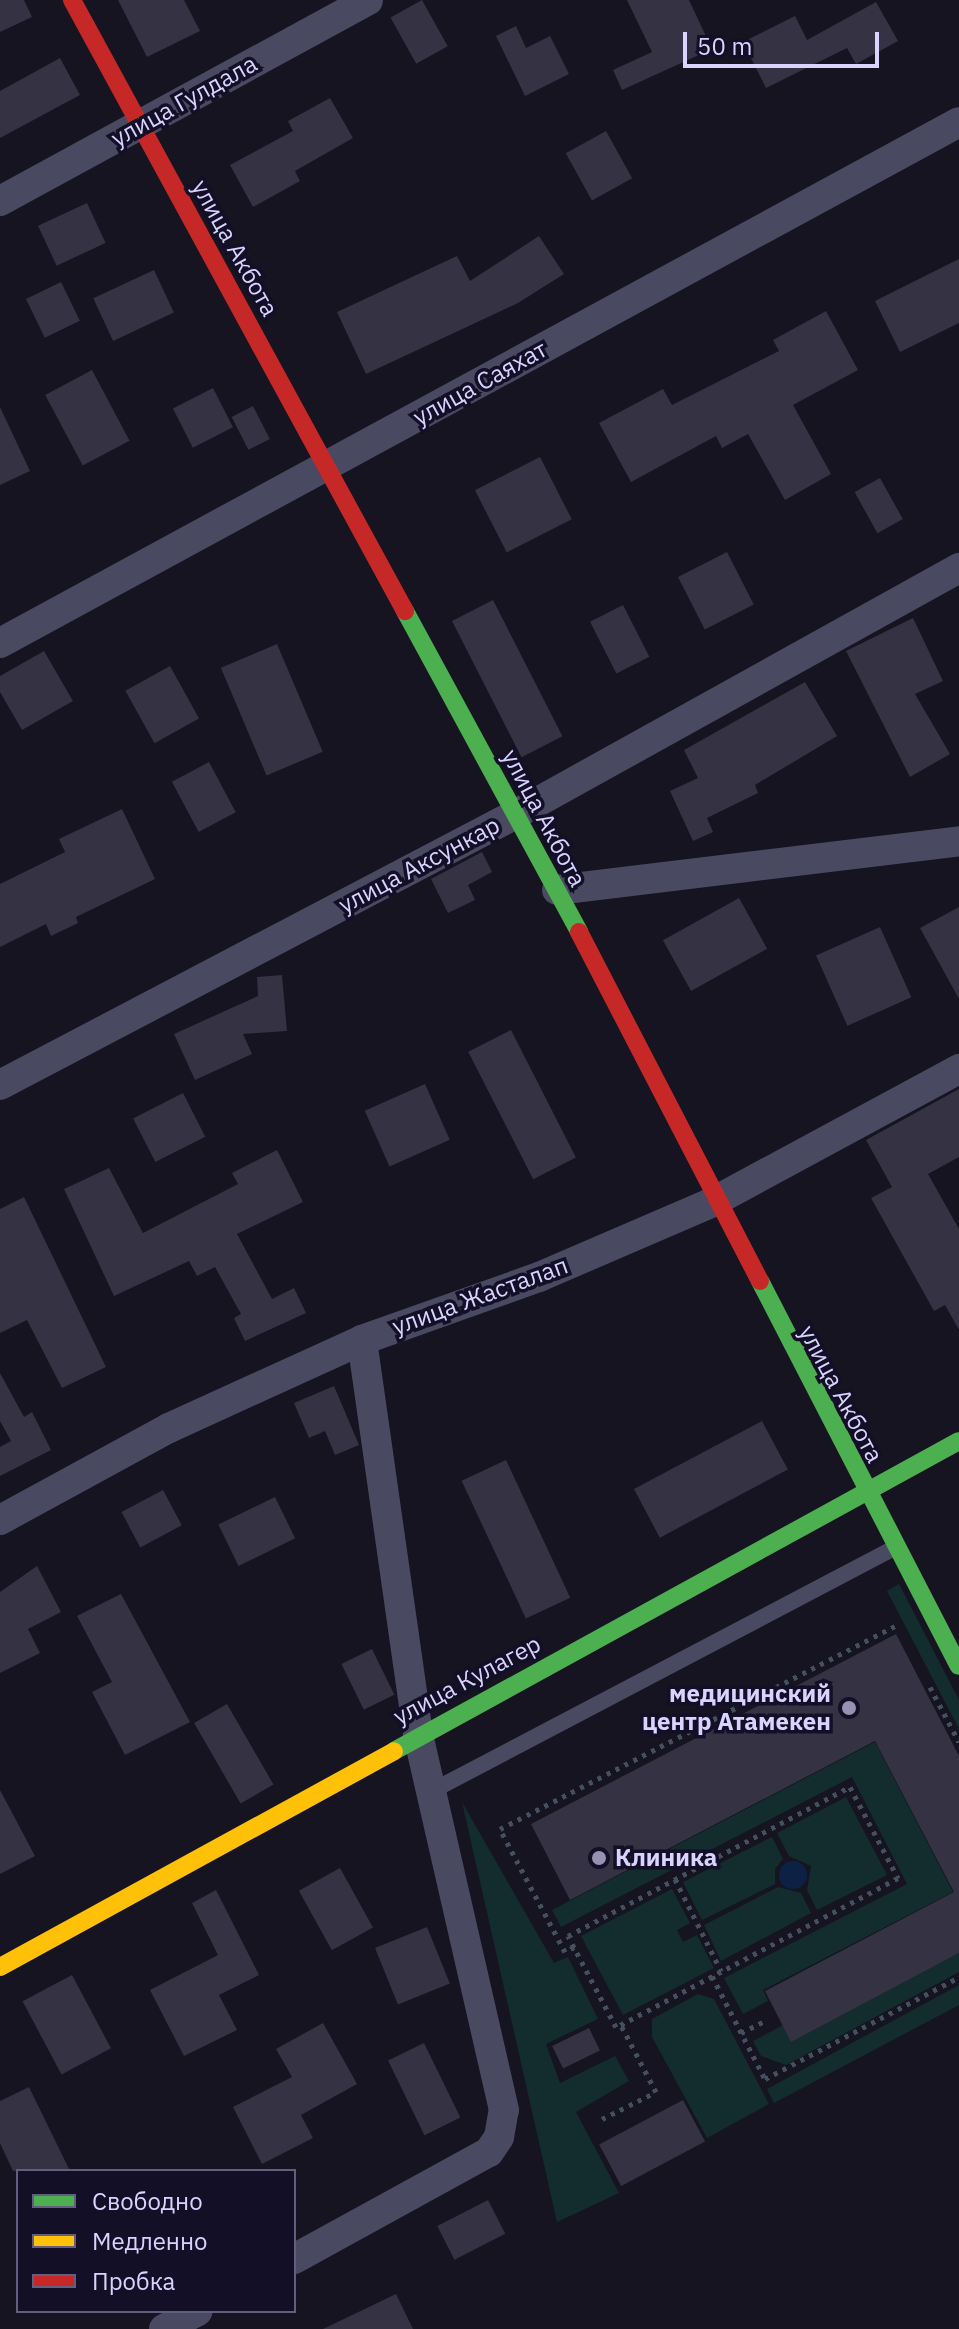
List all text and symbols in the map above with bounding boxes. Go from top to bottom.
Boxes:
scale bar [687,16,883,66]
text: 50 m [697,30,752,62]
street label: улица Гулдала [106,49,262,153]
street label: улица Акбота [186,175,284,321]
street label: улица Саяхат [408,334,552,432]
street label: улица Акбота [496,744,592,892]
street label: улица Аксункар [334,810,504,920]
street label: улица Жасталап [388,1251,572,1341]
street label: улица Акбота [793,1320,889,1468]
street label: улица Кулагер [389,1629,545,1731]
place label: медицинский центр Атамекен [642,1680,831,1736]
marker: медицинский центр Атамекен [838,1697,860,1719]
place label: Клиника [615,1844,718,1872]
marker: Клиника [590,1849,608,1867]
legend [16,2169,296,2313]
text: Свободно [92,2185,203,2217]
text: Медленно [92,2225,208,2257]
text: Пробка [92,2265,175,2297]

